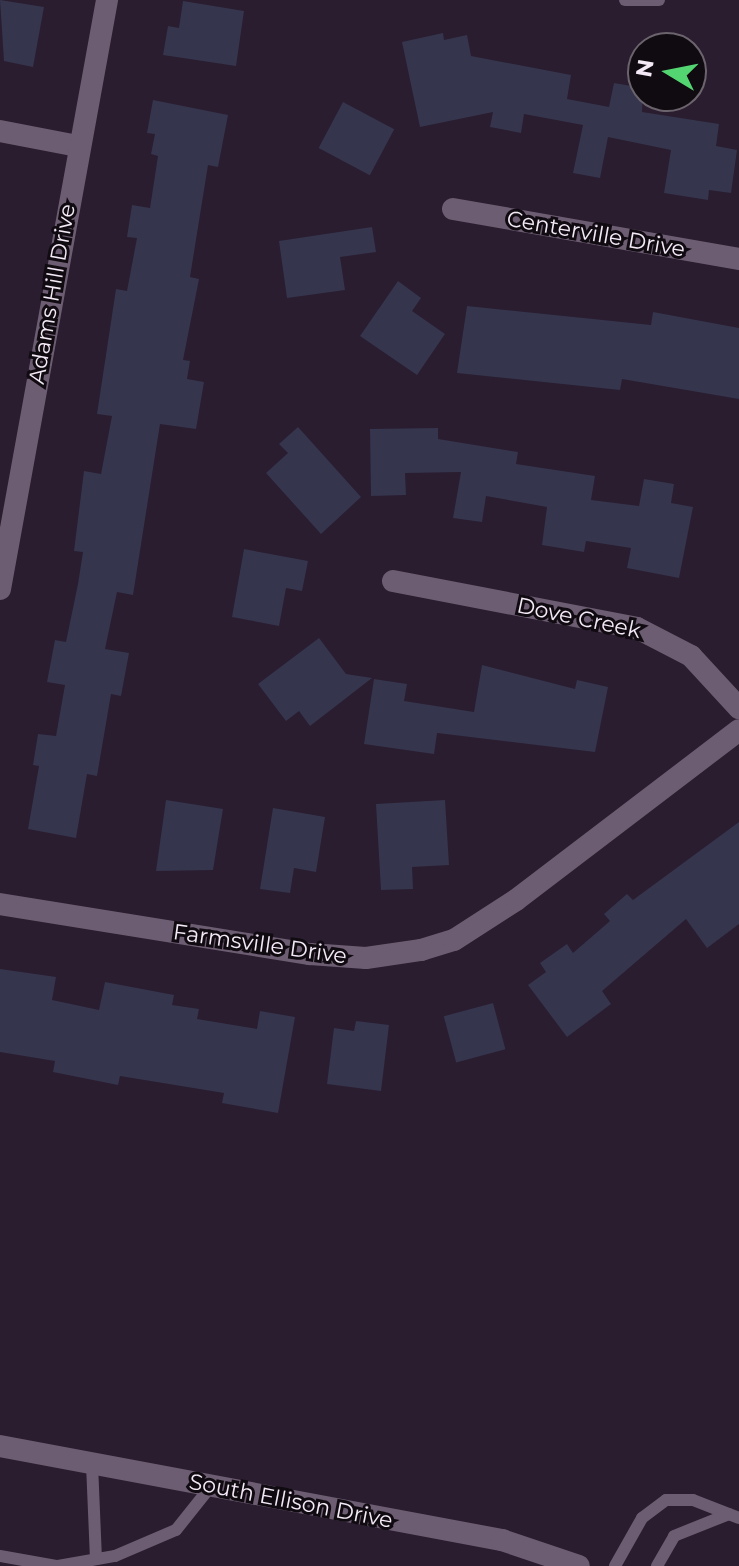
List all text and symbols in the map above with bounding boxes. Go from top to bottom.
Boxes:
north arrow [627,32,707,112]
text: N [630,57,660,79]
street label: Adams Hill Drive [23,202,81,386]
street label: Centerville Drive [505,205,687,263]
street label: Dove Creek [515,592,643,644]
street label: Farmsville Drive [171,919,349,969]
street label: South Ellison Drive [187,1468,395,1534]

